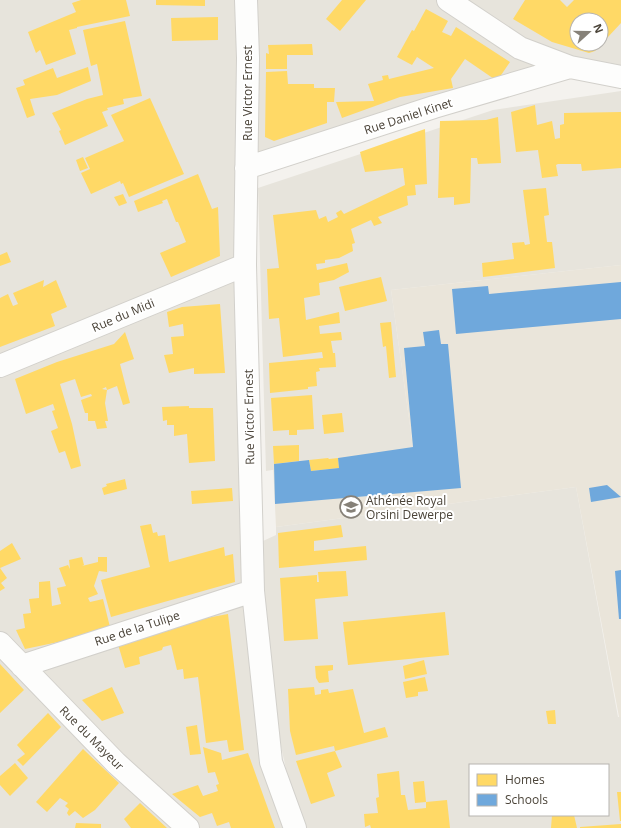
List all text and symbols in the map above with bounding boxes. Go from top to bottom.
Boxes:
north arrow [569,12,609,52]
text: N [590,21,607,35]
street label: Rue Victor Ernest [239,45,256,141]
street label: Rue Daniel Kinet [362,94,454,138]
street label: Rue du Midi [89,294,157,336]
street label: Rue Victor Ernest [240,369,258,465]
place label: Athénée Royal Orsini Dewerpe [366,492,453,523]
school or university icon: Athénée Royal Orsini Dewerpe [338,494,364,520]
street label: Rue de la Tulipe [92,606,182,650]
street label: Rue du Mayeur [56,702,128,774]
legend [469,764,609,816]
text: Homes [505,771,545,788]
text: Schools [505,791,548,808]

